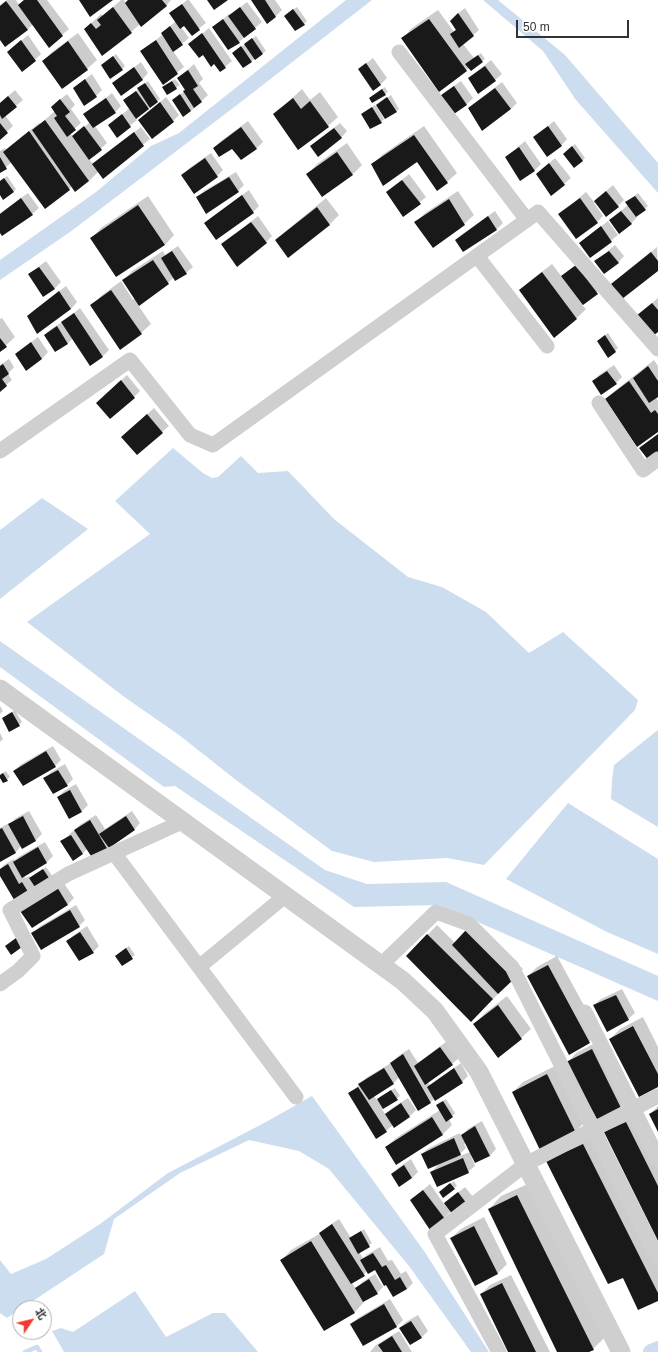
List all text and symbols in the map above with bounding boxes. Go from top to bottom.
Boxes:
scale bar [518,12,631,38]
text: 50 m [523,20,550,34]
north arrow [12,1300,52,1340]
text: 北 [33,1306,49,1322]

